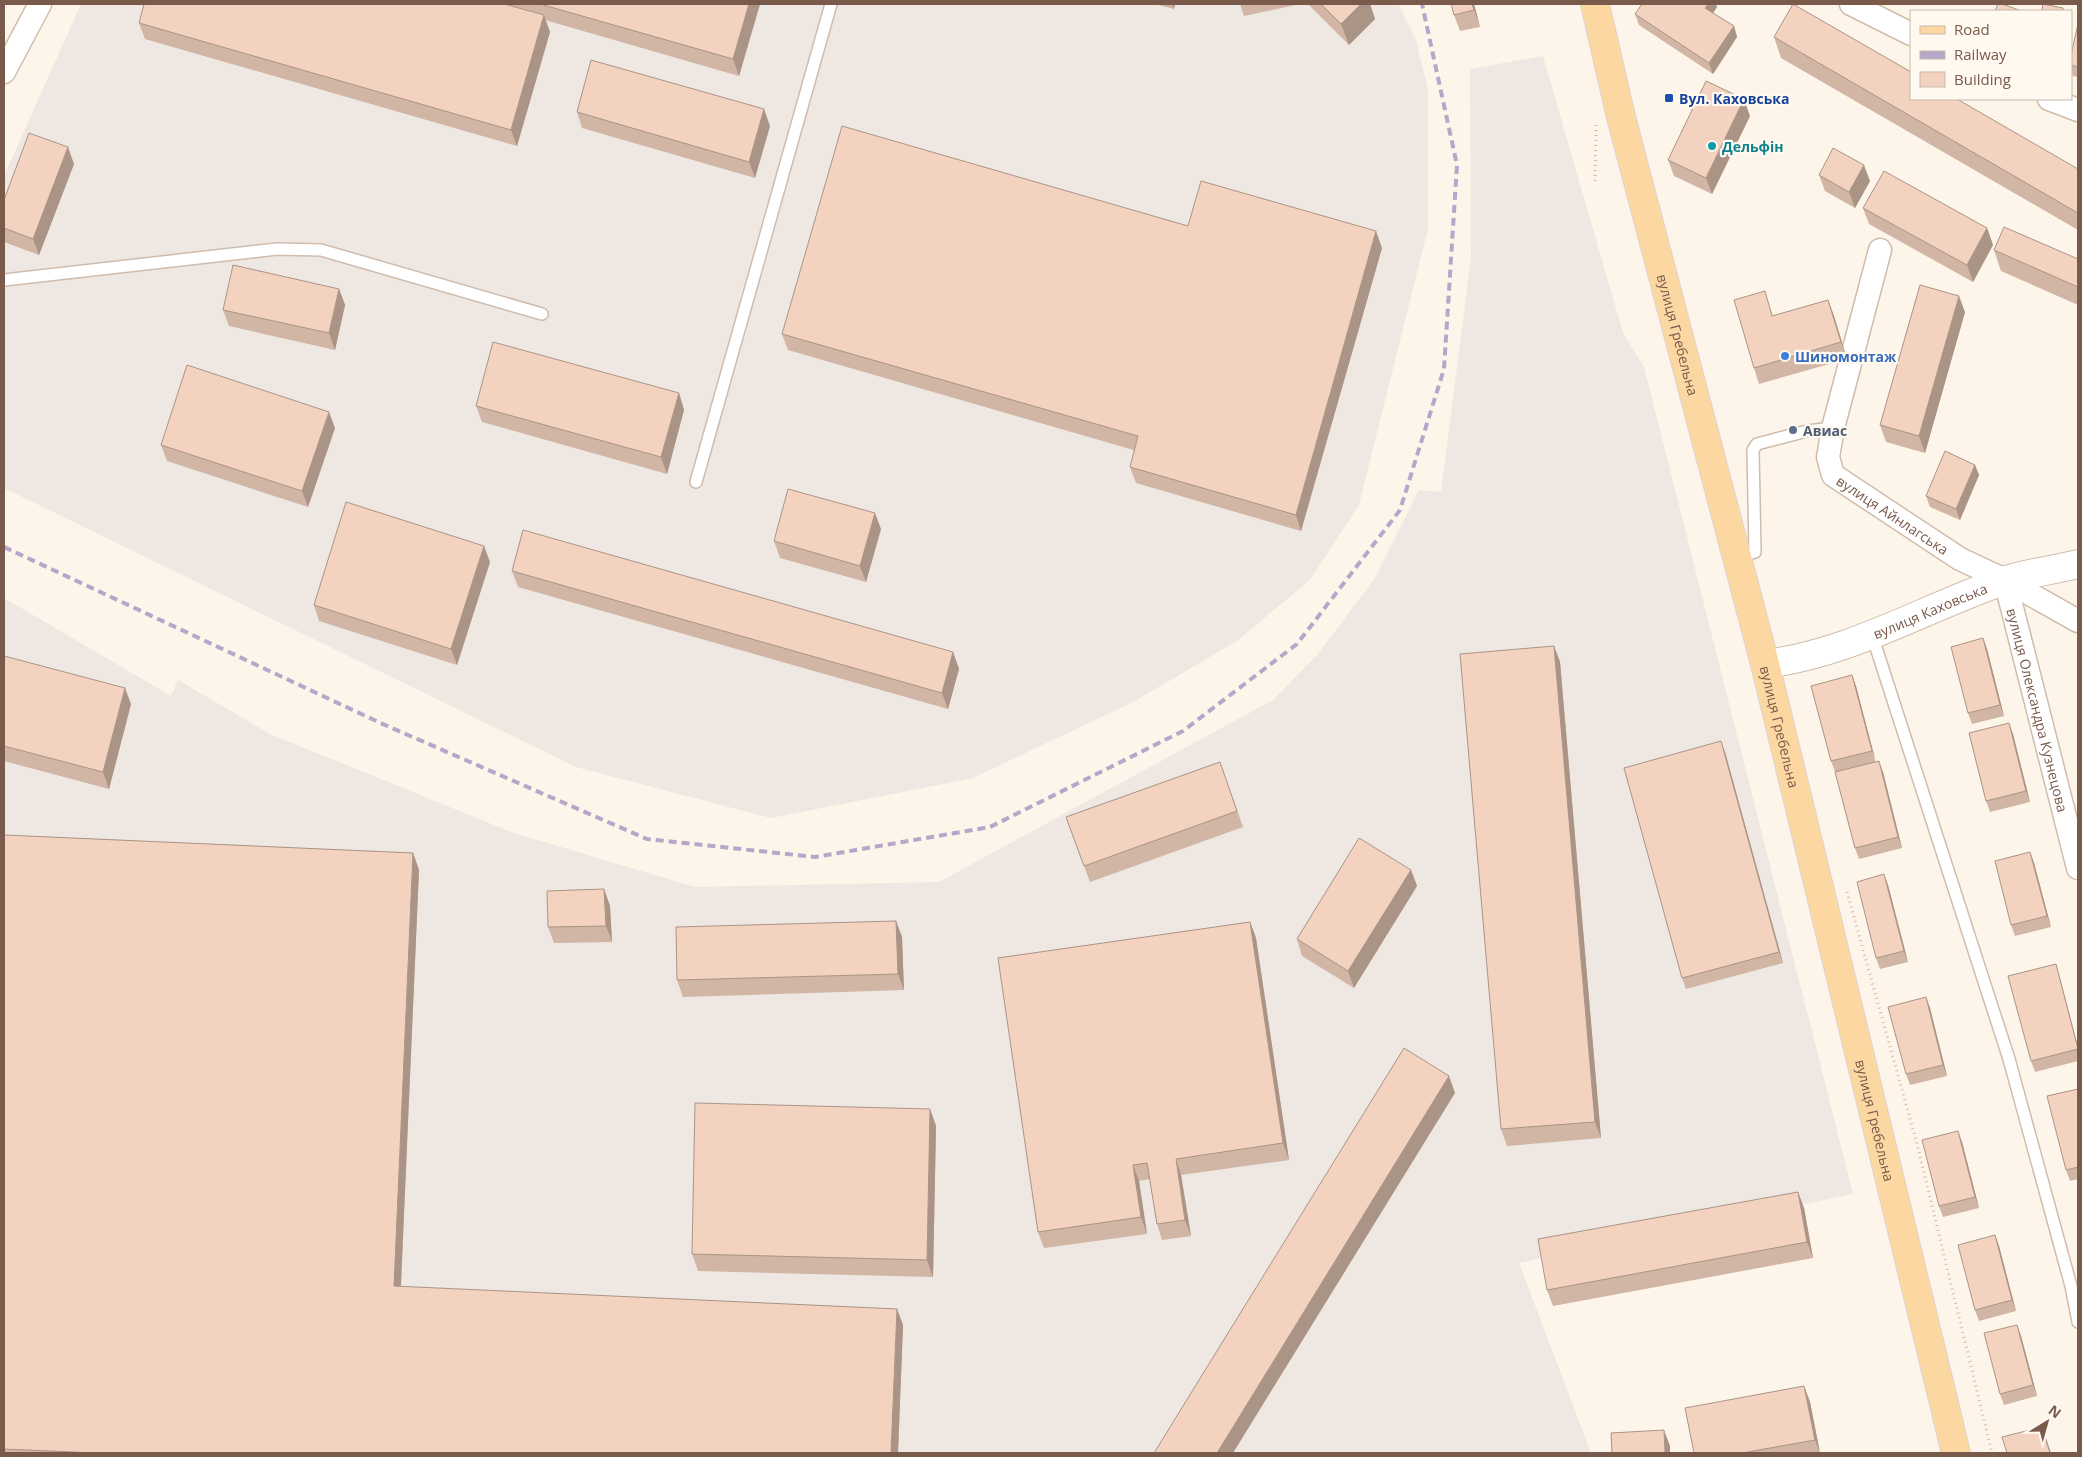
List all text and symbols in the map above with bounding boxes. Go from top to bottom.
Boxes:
legend [1910,10,2072,100]
text: Road [1954,19,1990,39]
text: Railway [1954,44,2007,64]
text: Building [1954,69,2011,89]
place label: Вул. Каховська [1679,89,1789,108]
marker: Вул. Каховська [1663,92,1675,104]
place label: Дельфін [1722,137,1784,156]
marker: Дельфін [1706,140,1718,152]
street label: вулиця Гребельна [1653,272,1703,397]
place label: Шиномонтаж [1795,347,1897,366]
marker: Шиномонтаж [1779,350,1791,362]
place label: Авиас [1803,421,1847,440]
marker: Авиас [1787,424,1799,436]
street label: вулиця Айнлагська [1833,471,1953,559]
street label: вулиця Каховська [1870,578,1990,643]
street label: вулиця Олександра Кузнецова [2003,606,2073,814]
street label: вулиця Гребельна [1756,664,1804,790]
street label: вулиця Гребельна [1852,1057,1899,1183]
north arrow [2022,1397,2072,1447]
text: N [2045,1400,2065,1422]

